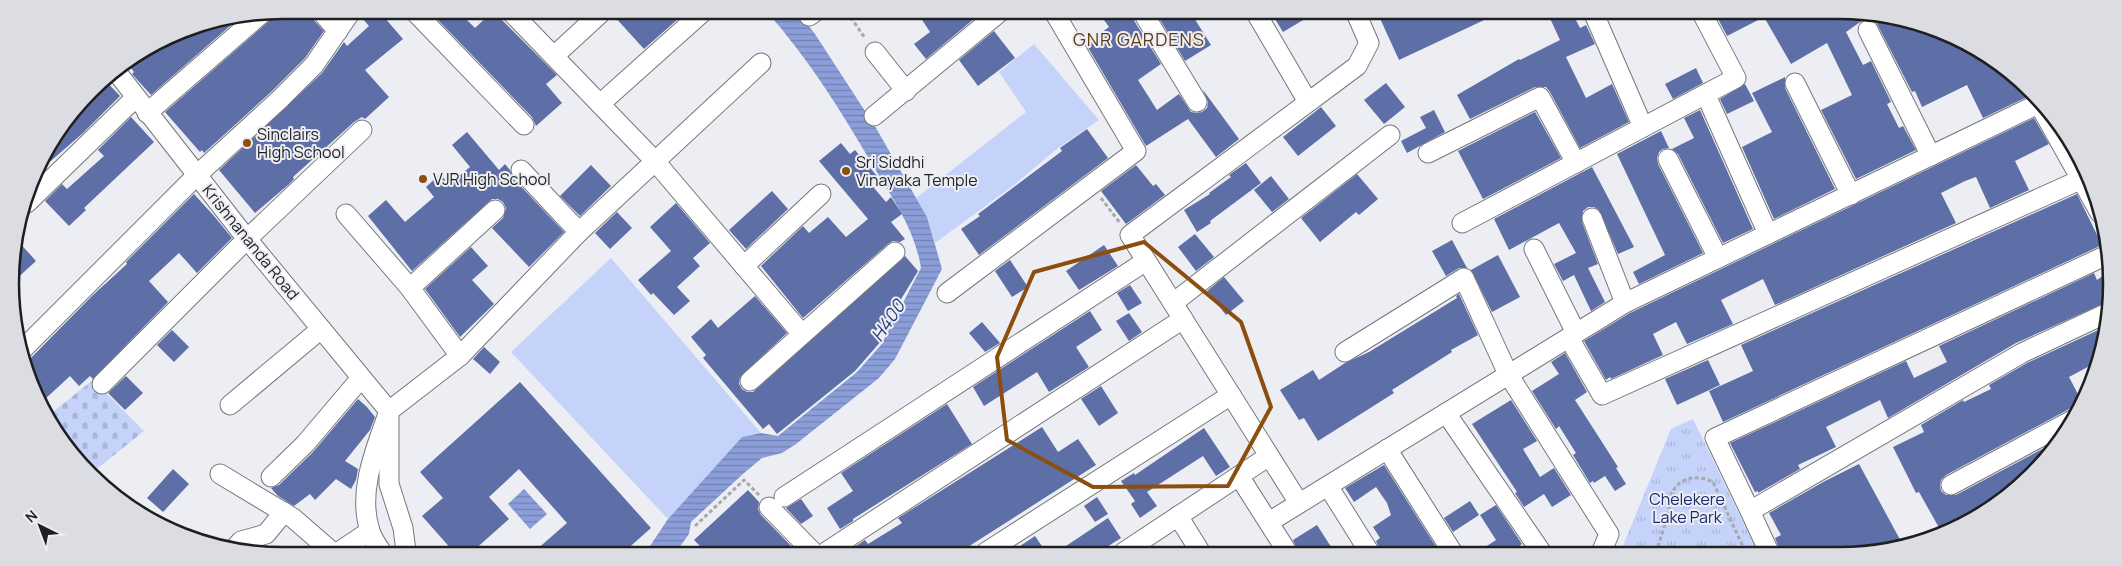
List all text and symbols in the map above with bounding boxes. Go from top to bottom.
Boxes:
district label: GNR GARDENS [1073,27,1205,51]
place label: Sinclairs High School [257,123,345,163]
marker: Sinclairs High School [241,137,253,149]
place label: Sri Siddhi Vinayaka Temple [856,151,978,191]
marker: Sri Siddhi Vinayaka Temple [840,165,852,177]
place label: VJR High School [433,168,551,190]
marker: VJR High School [417,173,429,185]
street label: Krishnananda Road [198,180,304,304]
water label: H400 [865,293,911,346]
park label: Chelekere Lake Park [1649,488,1725,528]
north arrow [15,501,65,551]
text: N [21,506,41,526]

